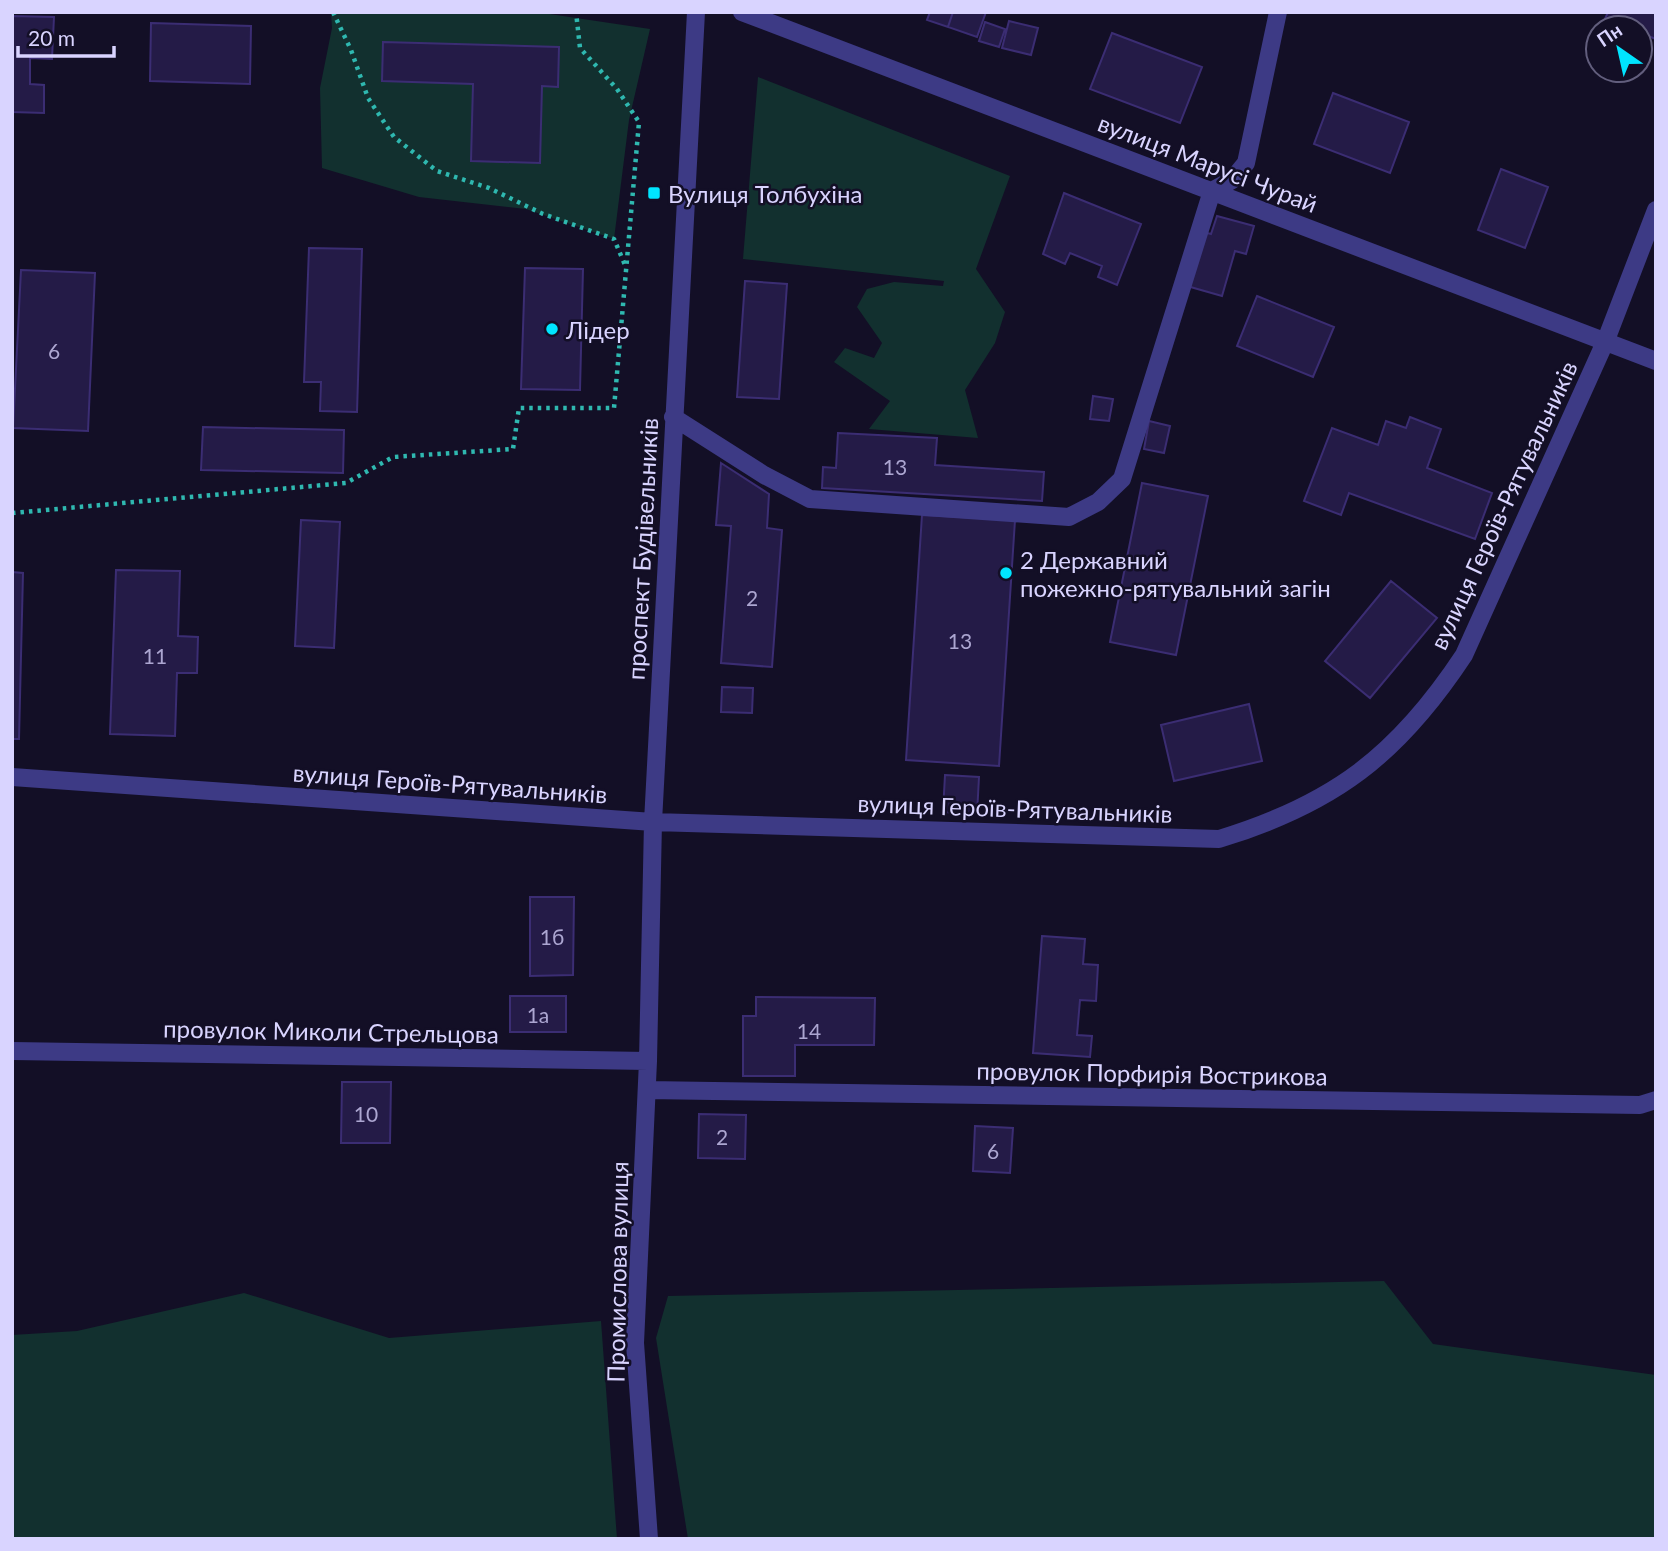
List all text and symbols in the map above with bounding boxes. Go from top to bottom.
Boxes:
scale bar [18,14,114,58]
north arrow [1584,14,1654,84]
text: Пн [1592,18,1626,51]
text: 20 m [28,25,75,50]
street label: вулиця Марусі Чурай [1094,108,1322,218]
place label: Вулиця Толбухіна [668,179,862,208]
marker: Вулиця Толбухіна [646,185,662,201]
place label: Лідер [565,315,630,344]
marker: Лідер [544,321,560,337]
house number: 6 [48,338,60,363]
street label: вулиця Героїв-Рятувальників [1423,356,1583,654]
street label: проспект Будівельників [621,417,663,681]
house number: 13 [883,454,907,479]
place label: 2 Державний пожежно-рятувальний загін [1020,545,1331,602]
marker: 2 Державний пожежно-рятувальний загін [998,565,1014,581]
house number: 2 [746,585,758,610]
house number: 13 [948,628,972,653]
house number: 11 [143,643,167,668]
street label: вулиця Героїв-Рятувальників [292,758,608,808]
street label: вулиця Героїв-Рятувальників [857,788,1173,828]
house number: 1б [540,924,564,949]
house number: 1а [527,1002,549,1027]
street label: провулок Миколи Стрельцова [163,1014,499,1048]
house number: 14 [797,1018,821,1043]
street label: провулок Порфирія Вострикова [976,1055,1328,1091]
house number: 10 [354,1101,378,1126]
house number: 2 [716,1124,728,1149]
house number: 6 [987,1138,999,1163]
street label: Промислова вулиця [601,1161,633,1383]

